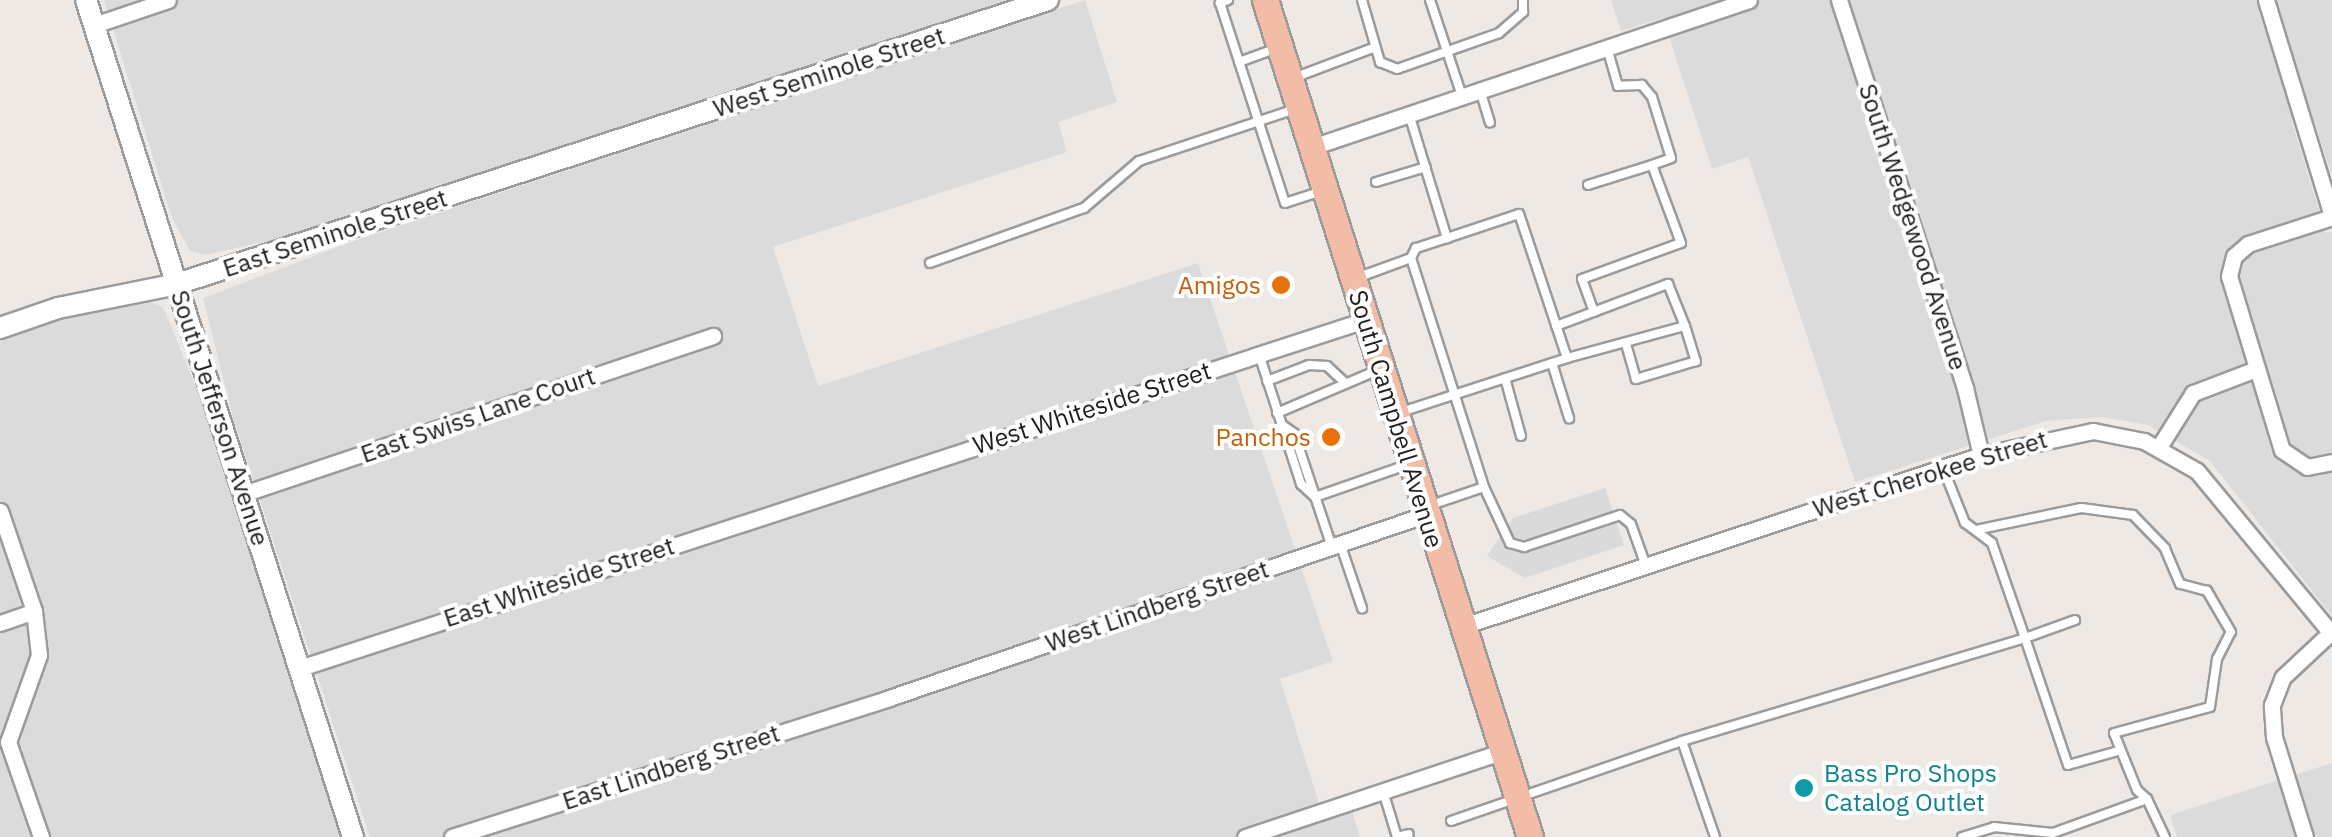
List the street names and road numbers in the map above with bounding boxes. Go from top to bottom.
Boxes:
street label: West Seminole Street [709,20,949,124]
street label: South Wedgewood Avenue [1852,80,1974,374]
street label: East Seminole Street [219,183,451,283]
street label: South Jefferson Avenue [165,286,275,550]
street label: South Campbell Avenue [1342,287,1450,551]
street label: West Whiteside Street [969,355,1215,461]
street label: East Swiss Lane Court [357,361,599,469]
street label: West Cherokee Street [1809,424,2051,524]
street label: East Whiteside Street [440,531,678,633]
street label: West Lindberg Street [1041,554,1273,658]
street label: East Lindberg Street [559,718,783,816]

